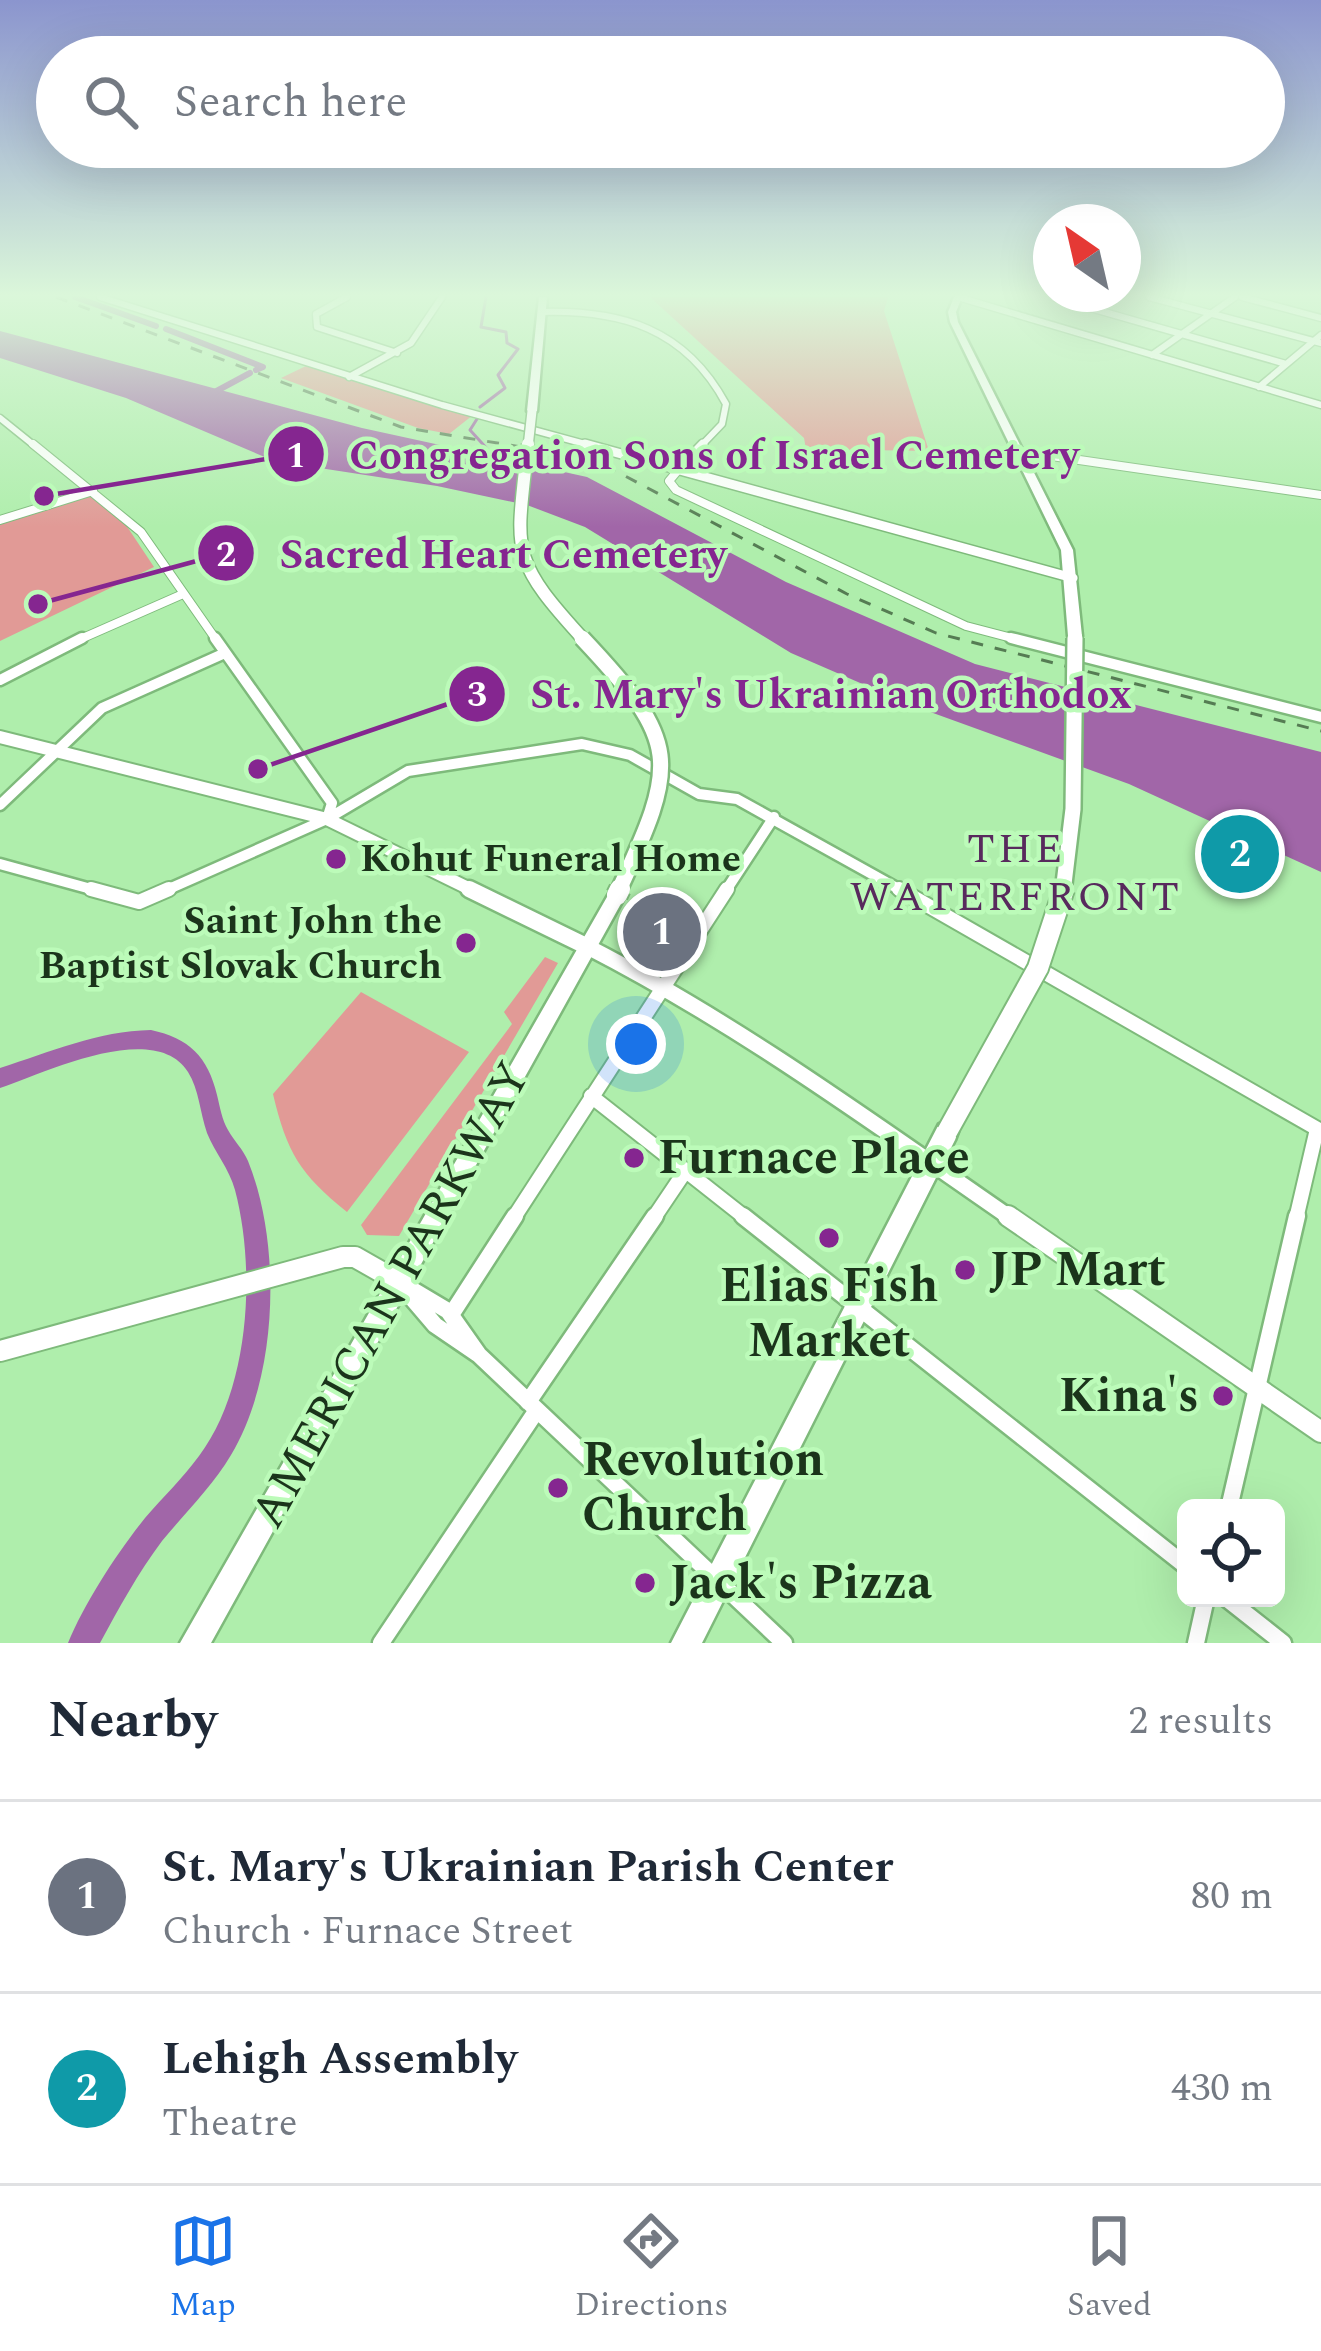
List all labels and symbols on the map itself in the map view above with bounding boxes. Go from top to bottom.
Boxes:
north arrow [1033,204,1141,312]
callout: Congregation Sons of Israel Cemetery [266,415,1103,493]
text: Congregation Sons of Israel Cemetery [349,425,1081,488]
text: 1 [286,429,306,484]
callout: Sacred Heart Cemetery [196,514,751,592]
text: Sacred Heart Cemetery [279,524,729,587]
text: 2 [216,528,236,583]
callout: St. Mary's Ukrainian Orthodox [447,655,1156,733]
text: St. Mary's Ukrainian Orthodox [530,664,1132,727]
text: 3 [467,668,487,723]
pin: 2 [1201,809,1279,899]
district label: THE WATERFRONT [850,818,1182,929]
place label: Kohut Funeral Home [360,830,741,889]
marker: Kohut Funeral Home [323,846,349,872]
pin: 1 [623,887,701,977]
place label: Saint John the Baptist Slovak Church [39,892,442,996]
marker: Saint John the Baptist Slovak Church [453,930,479,956]
your location [606,1014,666,1074]
street label: AMERICAN PARKWAY [232,1048,550,1542]
place label: Furnace Place [658,1122,970,1195]
marker: Furnace Place [621,1145,647,1171]
marker: Elias Fish Market [816,1225,842,1251]
place label: JP Mart [989,1234,1166,1307]
place label: Elias Fish Market [720,1250,938,1378]
marker: JP Mart [952,1257,978,1283]
place label: Kina's [1059,1360,1199,1433]
marker: Kina's [1210,1383,1236,1409]
place label: Revolution Church [582,1424,824,1552]
marker: Revolution Church [545,1475,571,1501]
place label: Jack's Pizza [669,1547,932,1620]
marker: Jack's Pizza [632,1570,658,1596]

